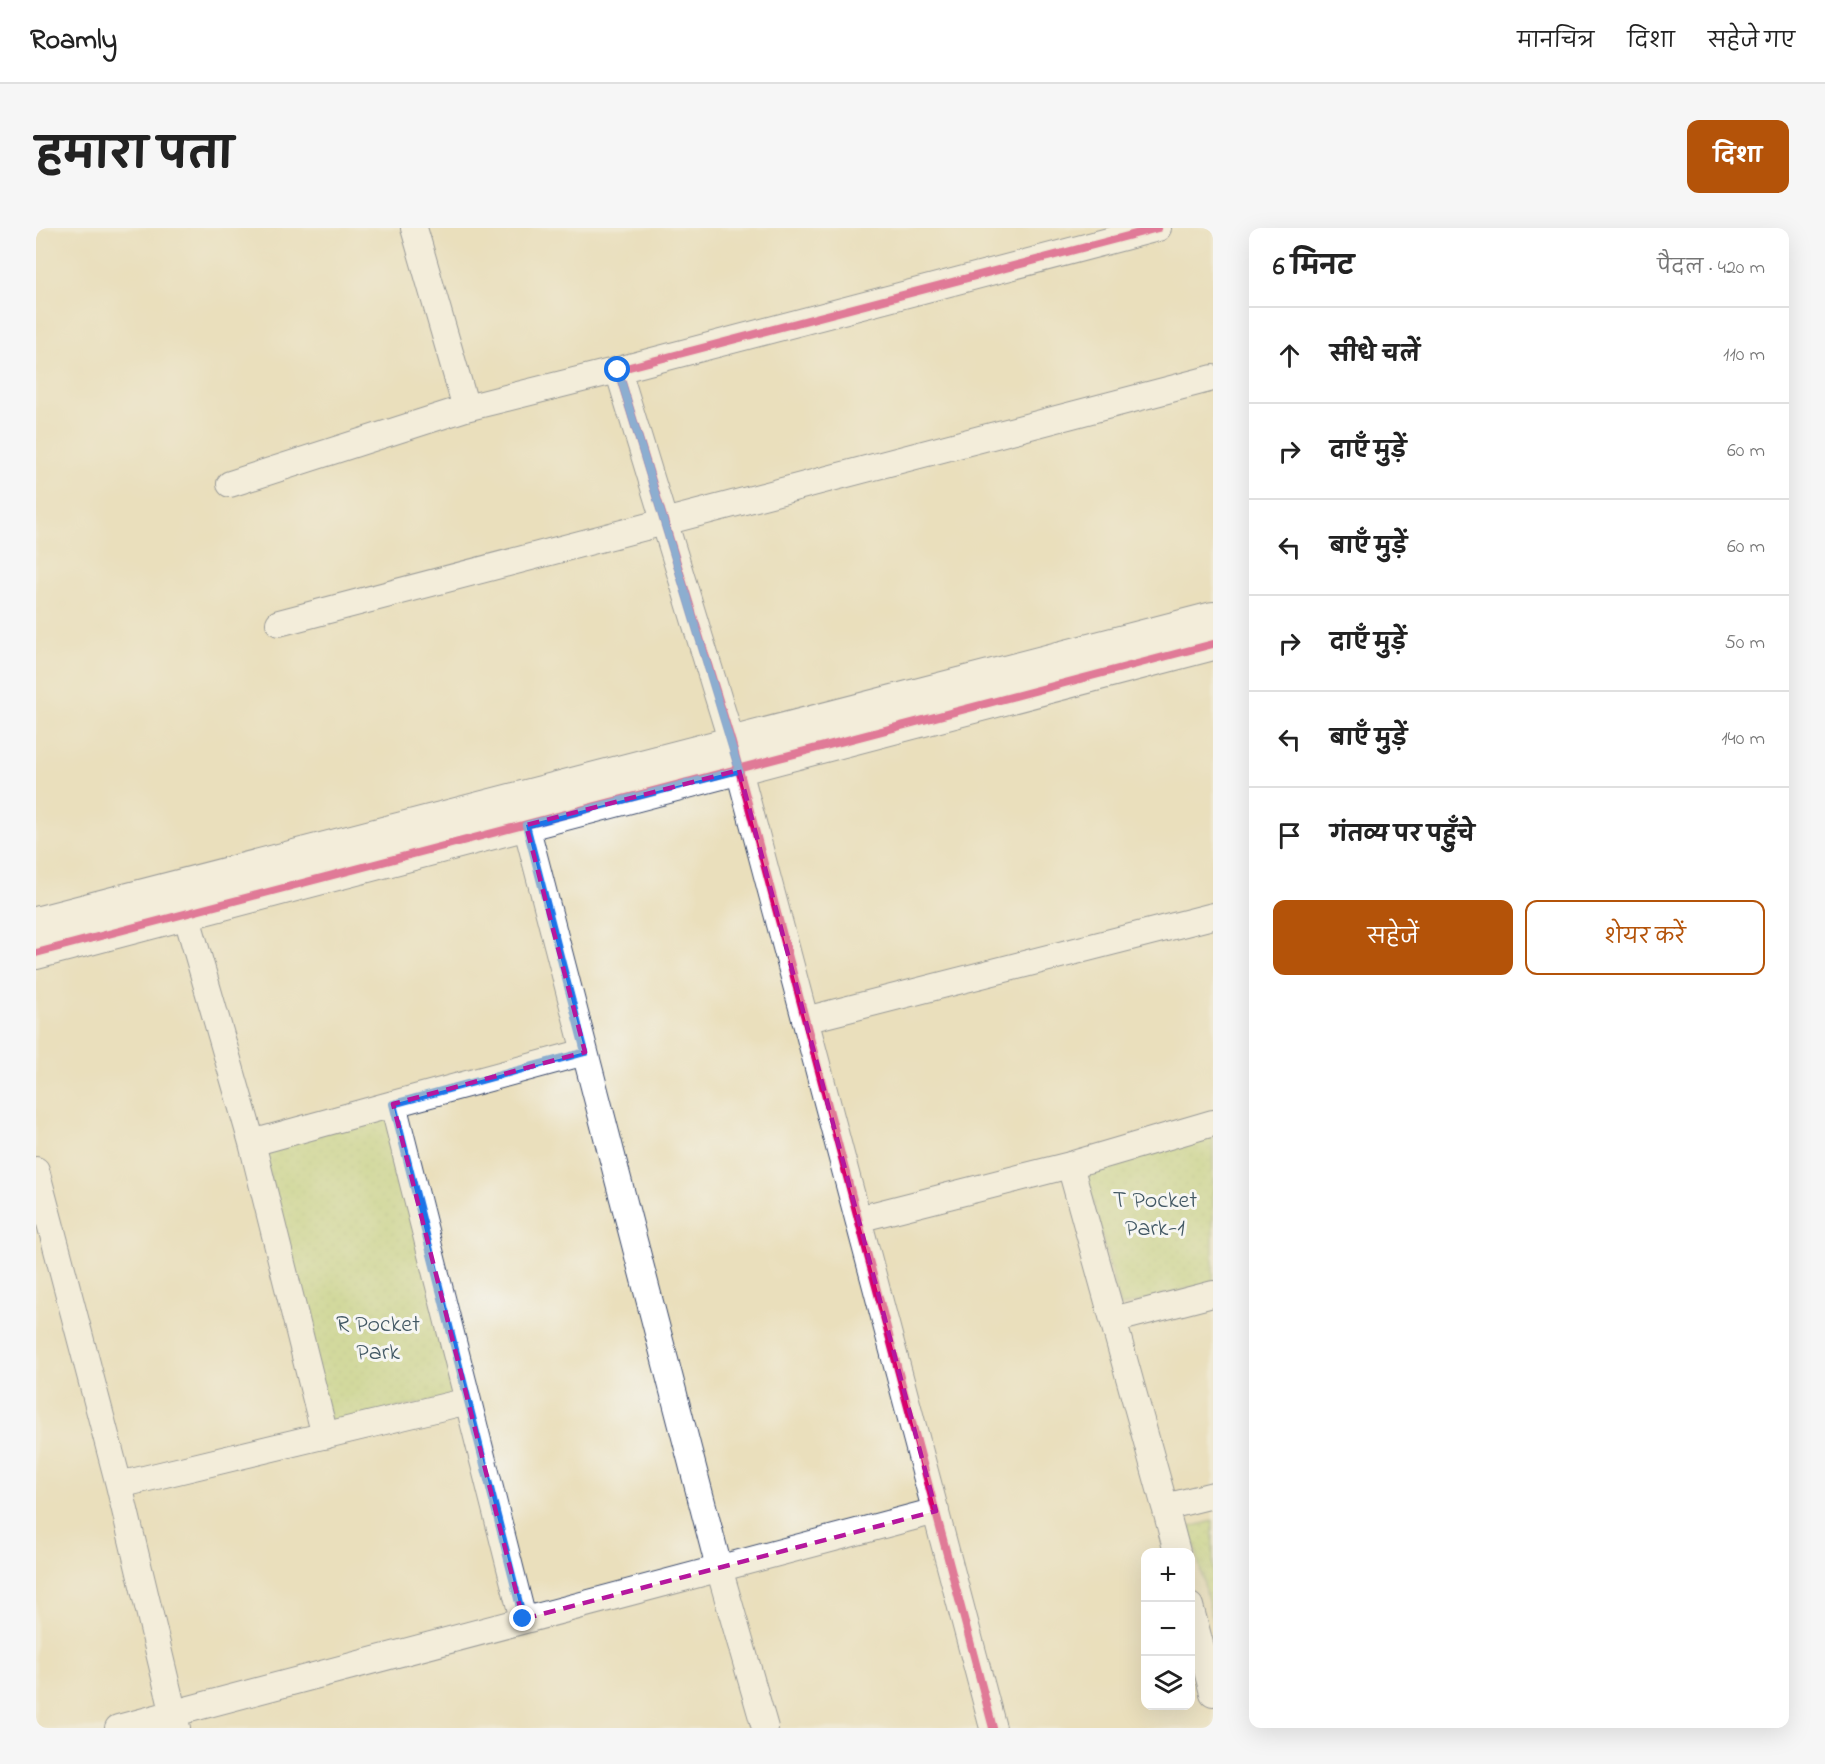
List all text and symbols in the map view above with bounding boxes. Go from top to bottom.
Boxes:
text: Roamly [30,21,117,62]
text: मानचित्र [1517,27,1594,57]
text: दिशा [1627,27,1675,57]
text: सहेजे गए [1708,27,1795,57]
button: दिशा [1687,120,1789,193]
text: हमारा पता [36,126,233,187]
text: 6 मिनट [1273,249,1354,287]
text: पैदल · 420 m [1657,254,1765,283]
icon: ahead [1273,339,1306,372]
text: सीधे चलें [1330,340,1420,372]
text: 110 m [1723,341,1765,370]
route start [604,356,630,382]
icon: right [1273,435,1306,468]
text: दाएँ मुड़ें [1330,436,1406,468]
text: 60 m [1727,437,1765,466]
icon: left [1273,531,1306,564]
text: बाएँ मुड़ें [1330,532,1407,564]
text: 60 m [1727,533,1765,562]
icon: right [1273,627,1306,660]
text: दाएँ मुड़ें [1330,628,1406,660]
text: 50 m [1724,629,1765,658]
icon: left [1273,723,1306,756]
text: बाएँ मुड़ें [1330,724,1407,756]
text: 140 m [1721,725,1765,754]
icon: arrive [1273,819,1306,852]
text: गंतव्य पर पहुँचे [1330,820,1475,852]
button: सहेजें [1273,900,1513,975]
button: शेयर करें [1525,900,1765,975]
park label: T Pocket Park-1 [1113,1184,1197,1247]
park label: R Pocket Park [336,1308,420,1371]
map controls [1141,1548,1195,1710]
button: + [1141,1548,1195,1602]
button: − [1141,1602,1195,1656]
route end [509,1605,535,1631]
button: layers [1141,1656,1195,1710]

